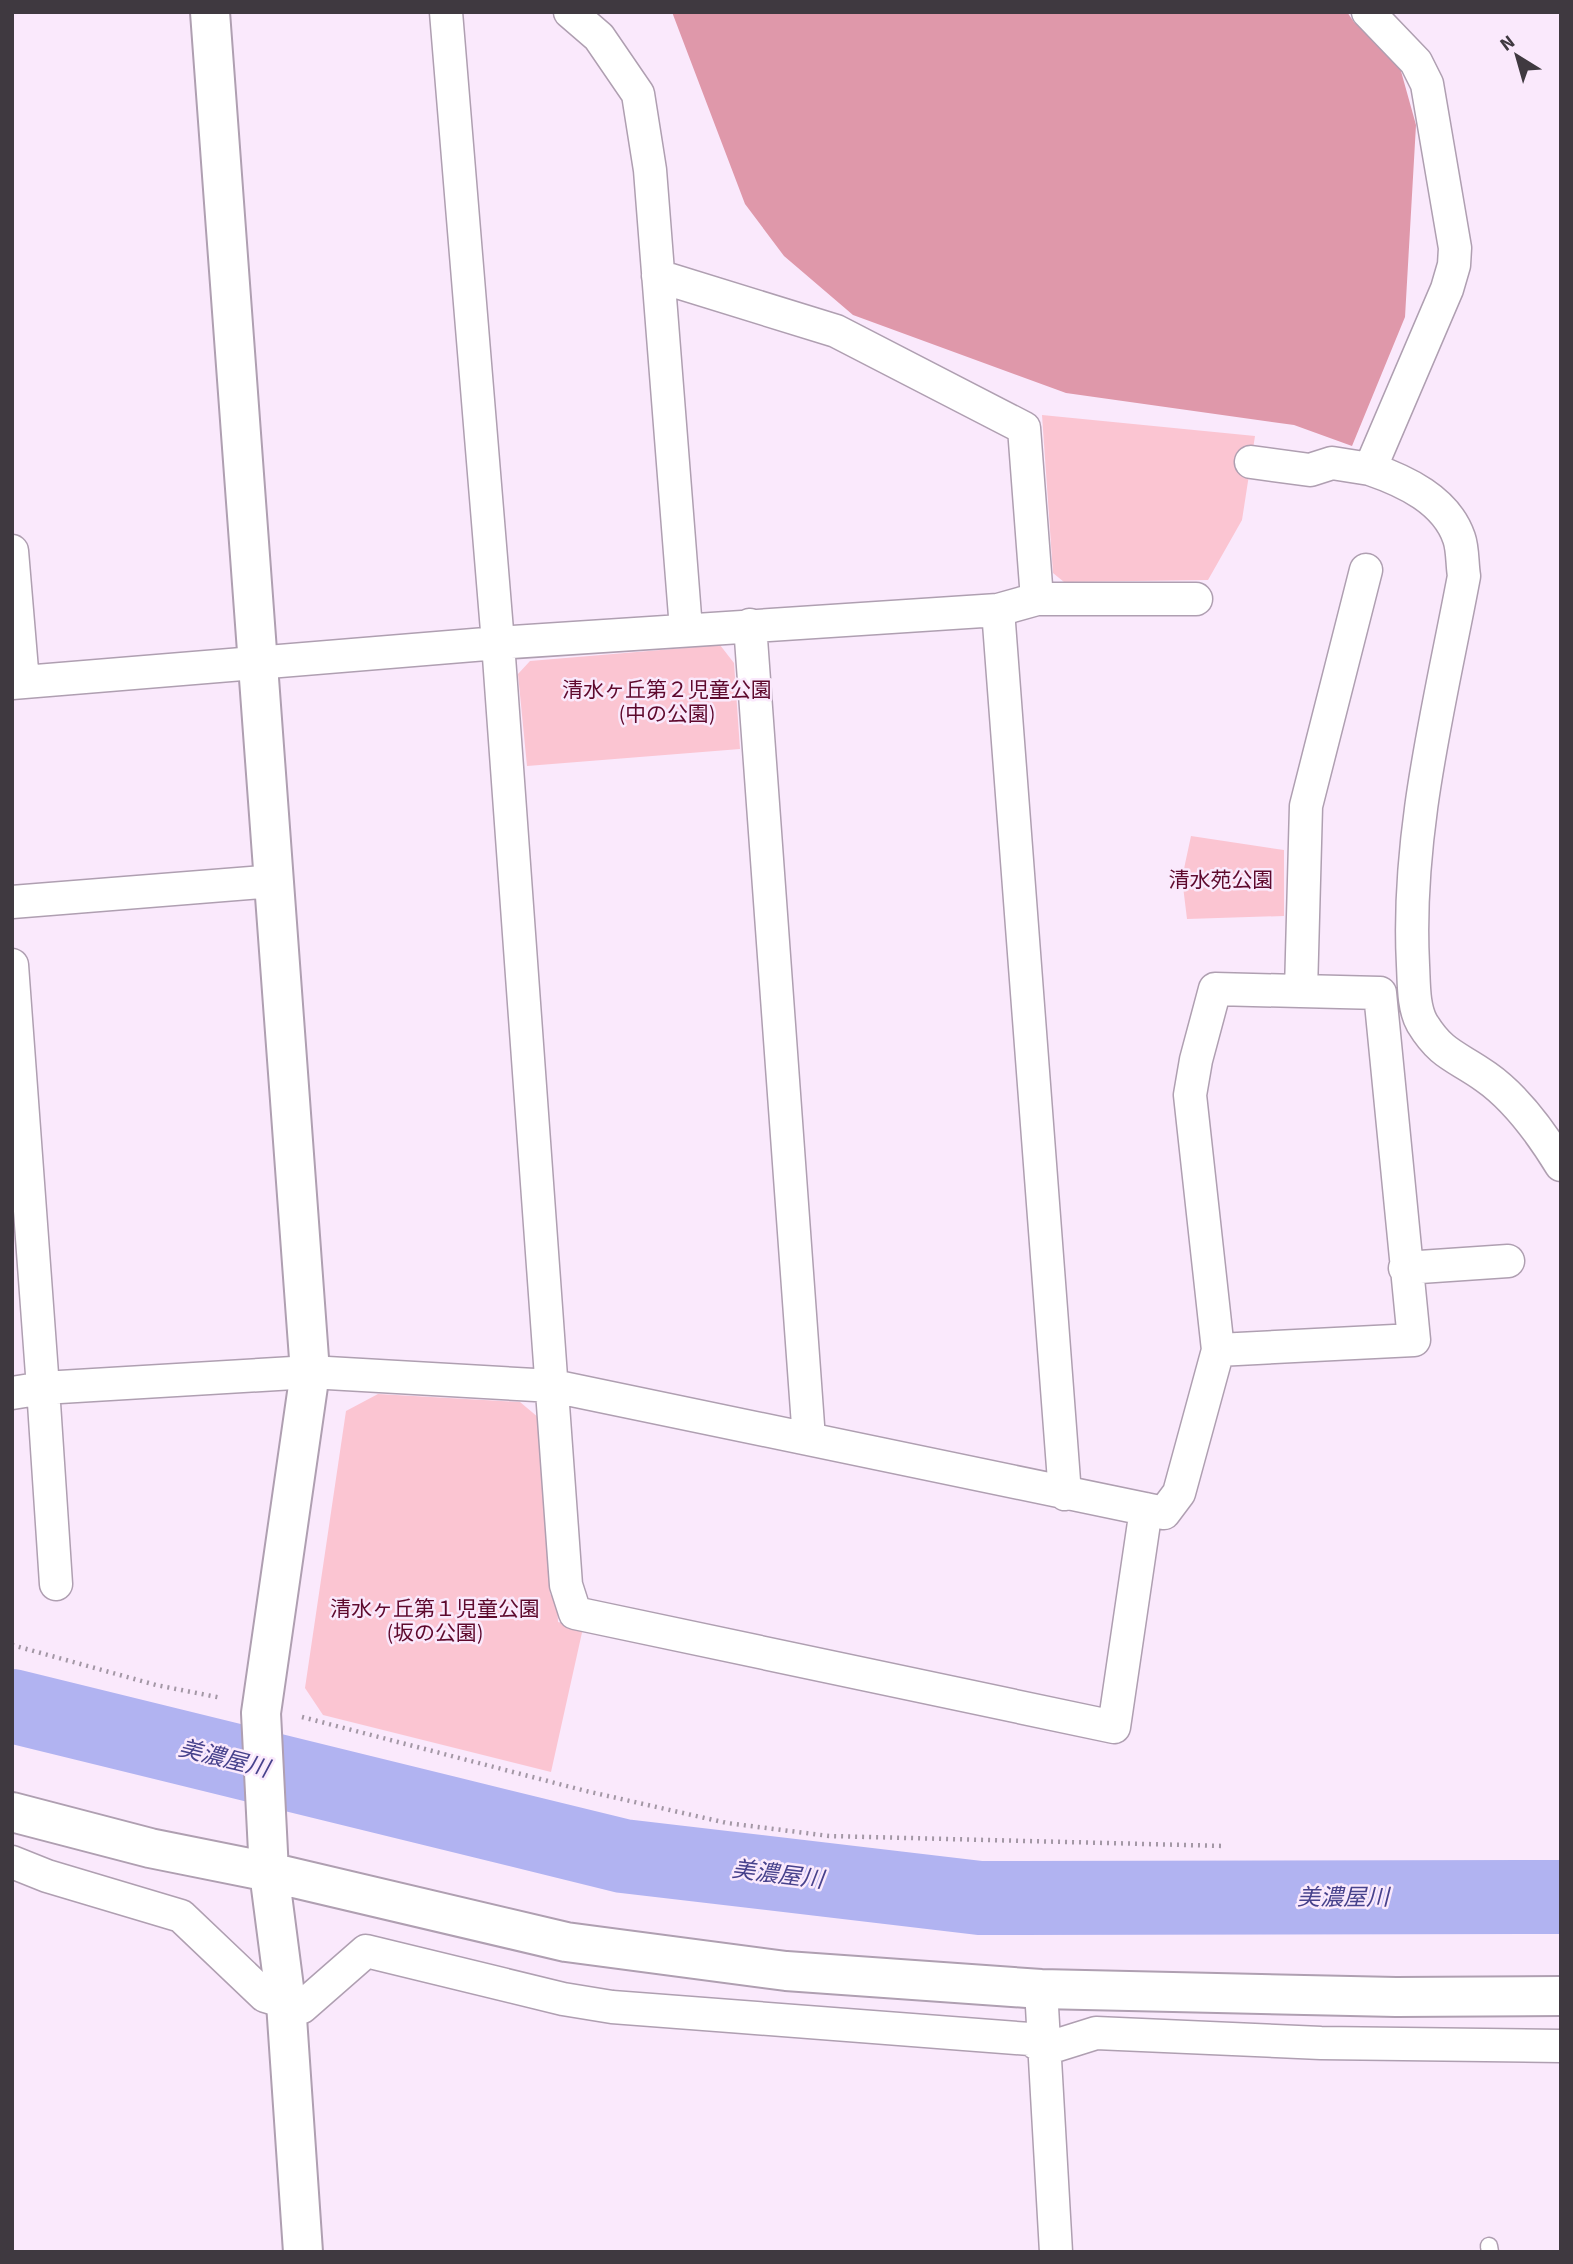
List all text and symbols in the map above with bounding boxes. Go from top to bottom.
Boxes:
north arrow [1482,21,1552,91]
text: N [1494,29,1521,58]
park label: 清水ヶ丘第２児童公園 (中の公園) [562,675,772,729]
park label: 清水苑公園 [1169,865,1274,895]
park label: 清水ヶ丘第１児童公園 (坂の公園) [330,1594,540,1648]
water label: 美濃屋川 [175,1731,275,1786]
water label: 美濃屋川 [730,1853,829,1897]
water label: 美濃屋川 [1297,1881,1392,1914]

